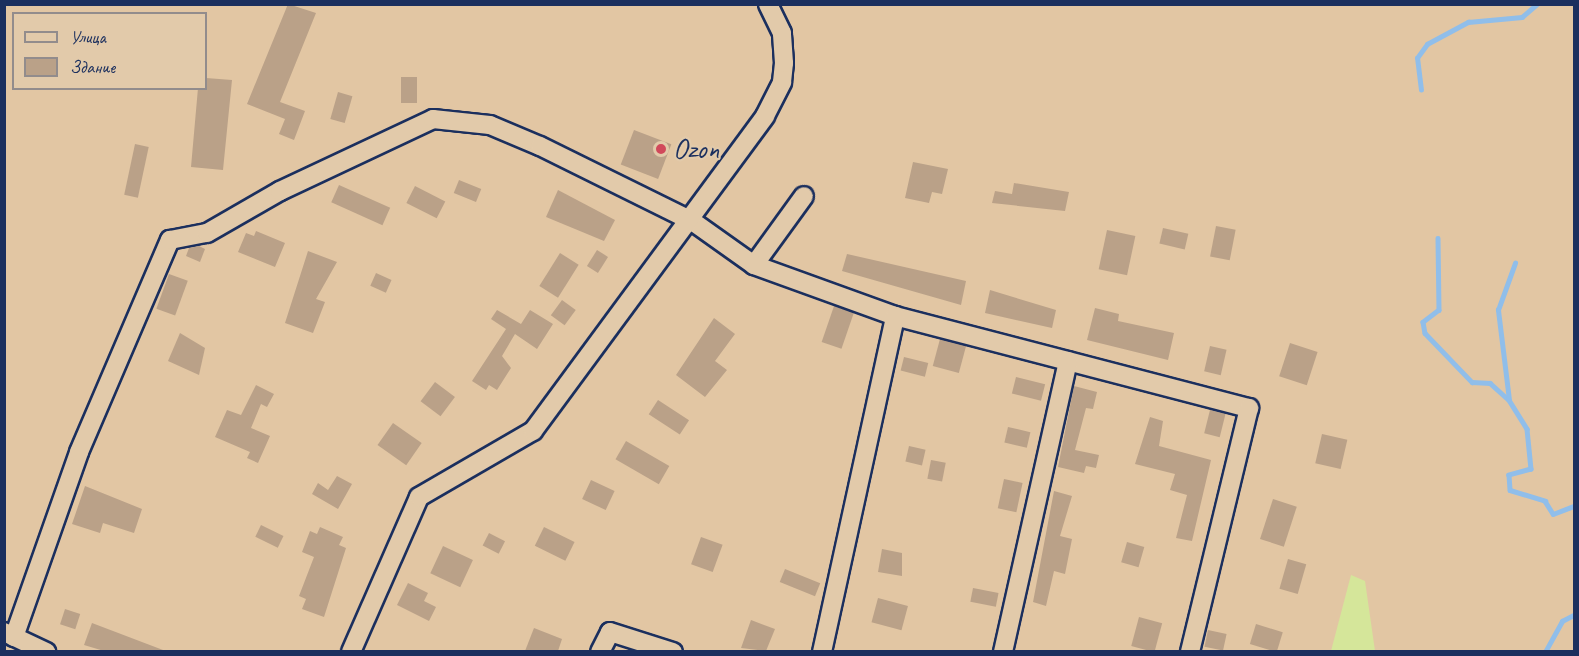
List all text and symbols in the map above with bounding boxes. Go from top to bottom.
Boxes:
legend [12,12,207,90]
text: Улица [70,26,106,48]
text: Здание [70,56,115,78]
place label: Ozon [673,132,719,166]
marker: Ozon [654,142,668,156]

